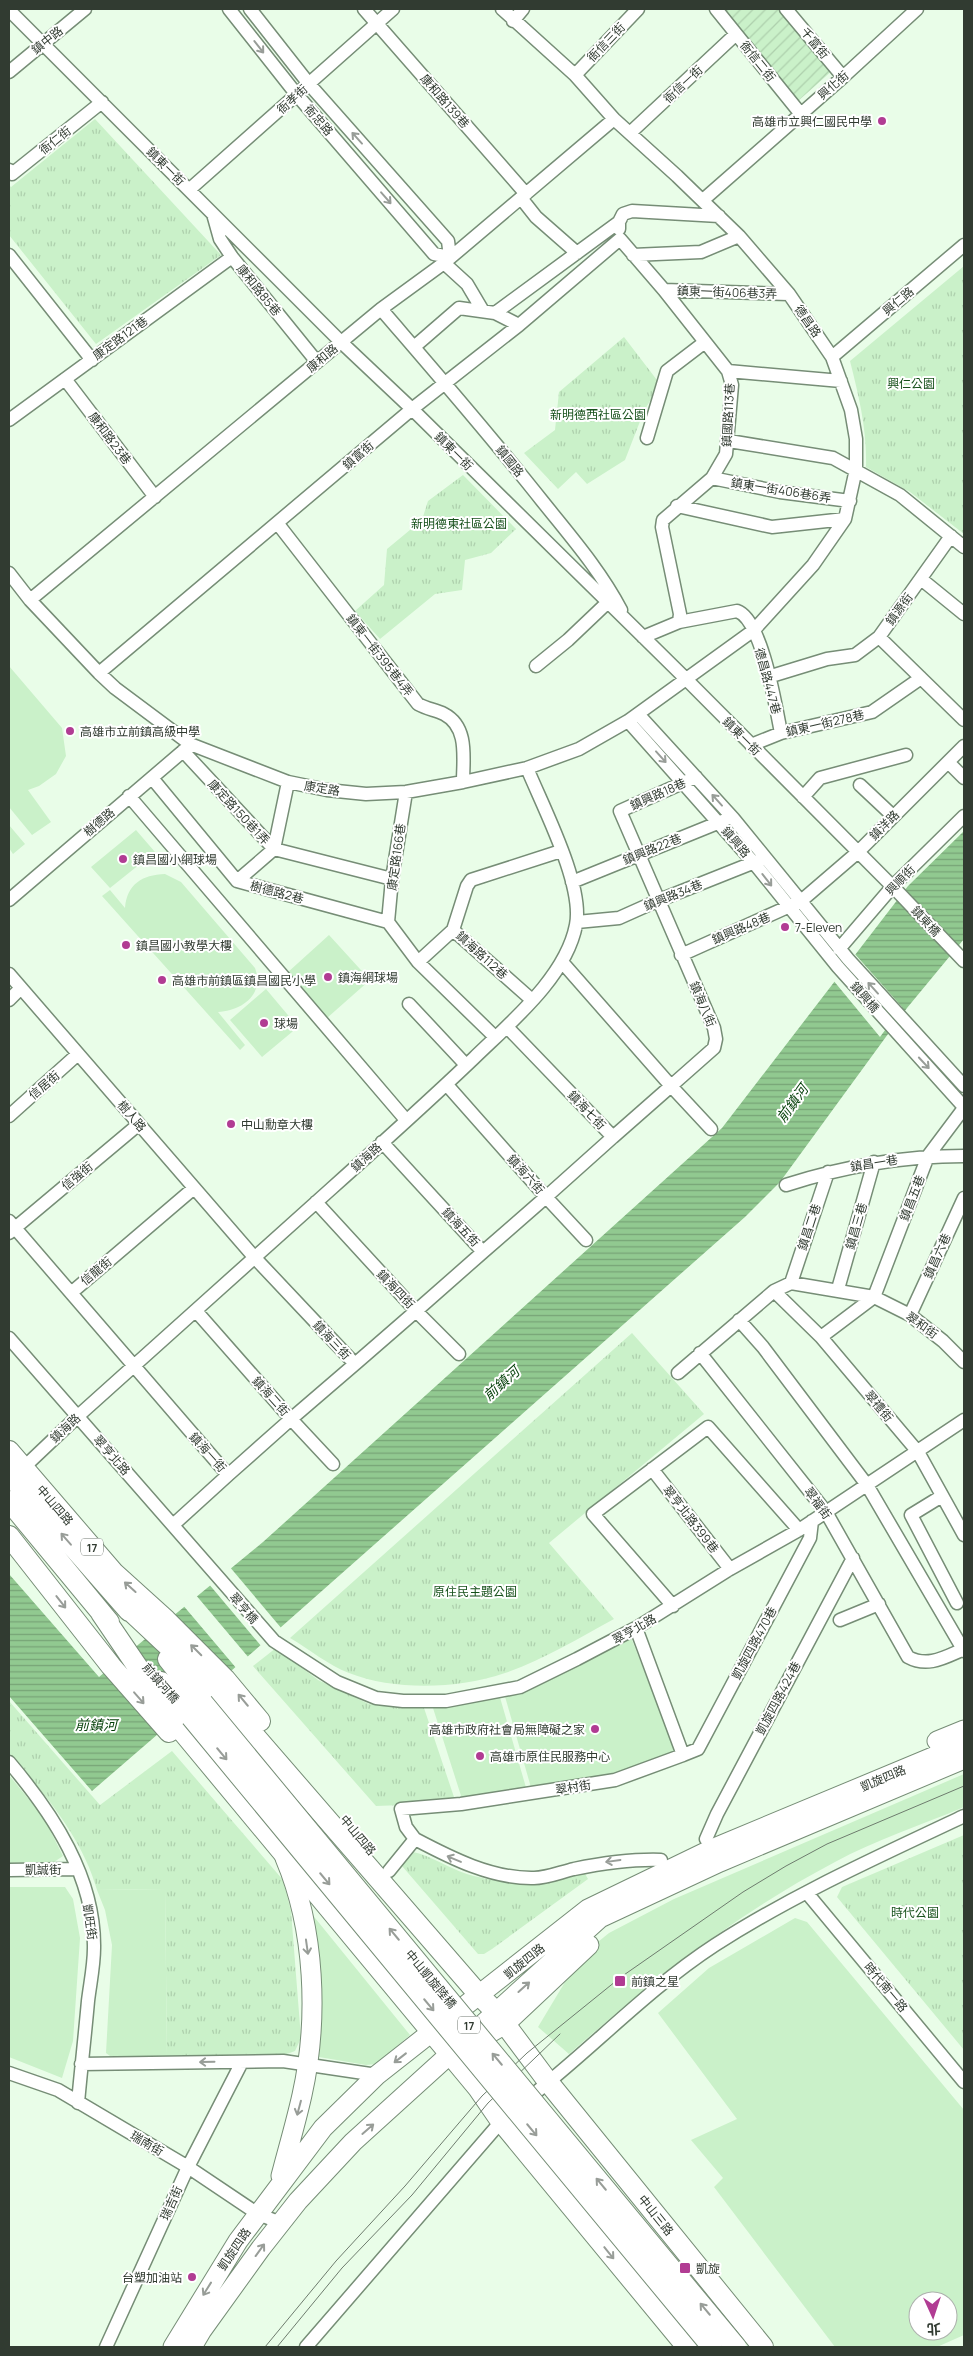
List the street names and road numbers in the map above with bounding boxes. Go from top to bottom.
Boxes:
street label: 衙信三街 [583,19,629,65]
street label: 鎮中路 [28,22,66,58]
street label: 千富街 [797,24,833,62]
street label: 衙信二街 [736,37,780,85]
street label: 衙信一街 [660,61,706,107]
street label: 興化街 [814,67,852,103]
street label: 康和路139巷 [417,70,473,132]
street label: 衙孝街 [273,81,311,117]
street label: 衙忠路 [301,101,337,139]
street label: 衙仁街 [36,122,74,158]
street label: 鎮東一街 [143,143,189,189]
street label: 康和路85巷 [233,261,285,319]
street label: 鎮東一街406巷3弄 [676,282,778,302]
street label: 興仁路 [879,283,917,319]
street label: 德昌路 [791,301,825,341]
street label: 康定路121巷 [89,312,151,364]
street label: 康和路 [303,340,341,376]
street label: 鎮國路113巷 [718,383,738,447]
street label: 康和路23巷 [85,408,135,468]
street label: 鎮東一街 [431,428,477,474]
street label: 鎮富街 [339,437,377,473]
street label: 鎮國路 [492,442,528,480]
street label: 鎮東一街406巷6弄 [730,474,832,506]
street label: 鎮源街 [882,589,916,629]
street label: 鎮東一街395巷4弄 [342,610,418,700]
street label: 德昌路447巷 [751,646,785,716]
street label: 鎮東一街278巷 [784,706,866,740]
street label: 鎮東一街 [719,713,765,759]
street label: 鎮興路18巷 [627,774,689,814]
street label: 康定路150巷1弄 [204,776,274,848]
street label: 康定路 [303,777,341,799]
street label: 樹德路 [80,804,118,840]
street label: 鎮洋路 [865,806,903,844]
street label: 康定路166巷 [383,822,409,892]
street label: 鎮興路 [718,823,754,861]
street label: 鎮興路22巷 [620,830,684,868]
street label: 興順街 [881,861,919,899]
street label: 鎮興路34巷 [641,876,705,914]
street label: 樹德路2巷 [248,877,306,907]
street label: 鎮東橋 [908,902,944,940]
street label: 鎮興路48巷 [709,908,773,948]
street label: 鎮海路112巷 [452,927,512,983]
street label: 鎮興橋 [847,978,883,1016]
street label: 鎮海八街 [686,979,720,1029]
street label: 信居街 [25,1067,63,1103]
street label: 鎮海七街 [564,1087,610,1133]
street label: 樹人路 [114,1097,150,1135]
street label: 鎮海路 [347,1139,385,1175]
street label: 鎮海六街 [504,1150,548,1198]
street label: 鎮昌一巷 [849,1151,899,1175]
street label: 信強街 [58,1158,96,1194]
street label: 鎮昌五巷 [895,1173,929,1223]
street label: 鎮昌三巷 [841,1201,871,1251]
street label: 鎮昌二巷 [793,1202,825,1252]
street label: 鎮海五街 [438,1204,484,1250]
street label: 鎮昌六巷 [919,1231,955,1281]
street label: 信龍街 [77,1253,115,1289]
street label: 鎮海四街 [373,1266,419,1312]
street label: 翠和街 [902,1308,942,1342]
street label: 鎮海三街 [309,1317,355,1363]
street label: 鎮海二街 [249,1372,293,1420]
street label: 翠禮街 [861,1387,897,1425]
street label: 鎮海路 [46,1410,84,1446]
street label: 鎮海一街 [186,1428,230,1476]
street label: 翠亨北路 [90,1431,134,1479]
street label: 中山四路 [33,1481,77,1529]
street label: 翠亨北路399巷 [659,1482,723,1556]
street label: 翠福街 [801,1483,835,1523]
road number: 17 [81,1538,103,1555]
street label: 翠亨橋 [226,1589,262,1627]
street label: 凱旋四路470巷 [728,1604,780,1682]
street label: 翠亨北路 [609,1610,659,1648]
street label: 凱旋四路424巷 [752,1658,804,1738]
street label: 前鎮河橋 [139,1659,183,1707]
street label: 凱旋四路 [858,1761,908,1795]
street label: 翠村街 [554,1776,592,1798]
street label: 中山四路 [336,1811,380,1859]
street label: 凱誠街 [25,1861,61,1878]
street label: 凱旺街 [79,1903,101,1941]
street label: 凱旋四路 [500,1939,548,1983]
street label: 中山凱旋陸橋 [401,1946,461,2012]
street label: 時代南一路 [860,1959,912,2015]
road number: 17 [458,2016,480,2034]
street label: 瑞南街 [127,2127,167,2159]
street label: 瑞吉街 [156,2183,186,2223]
street label: 中山三路 [634,2191,678,2239]
street label: 凱旋四路 [214,2224,254,2274]

